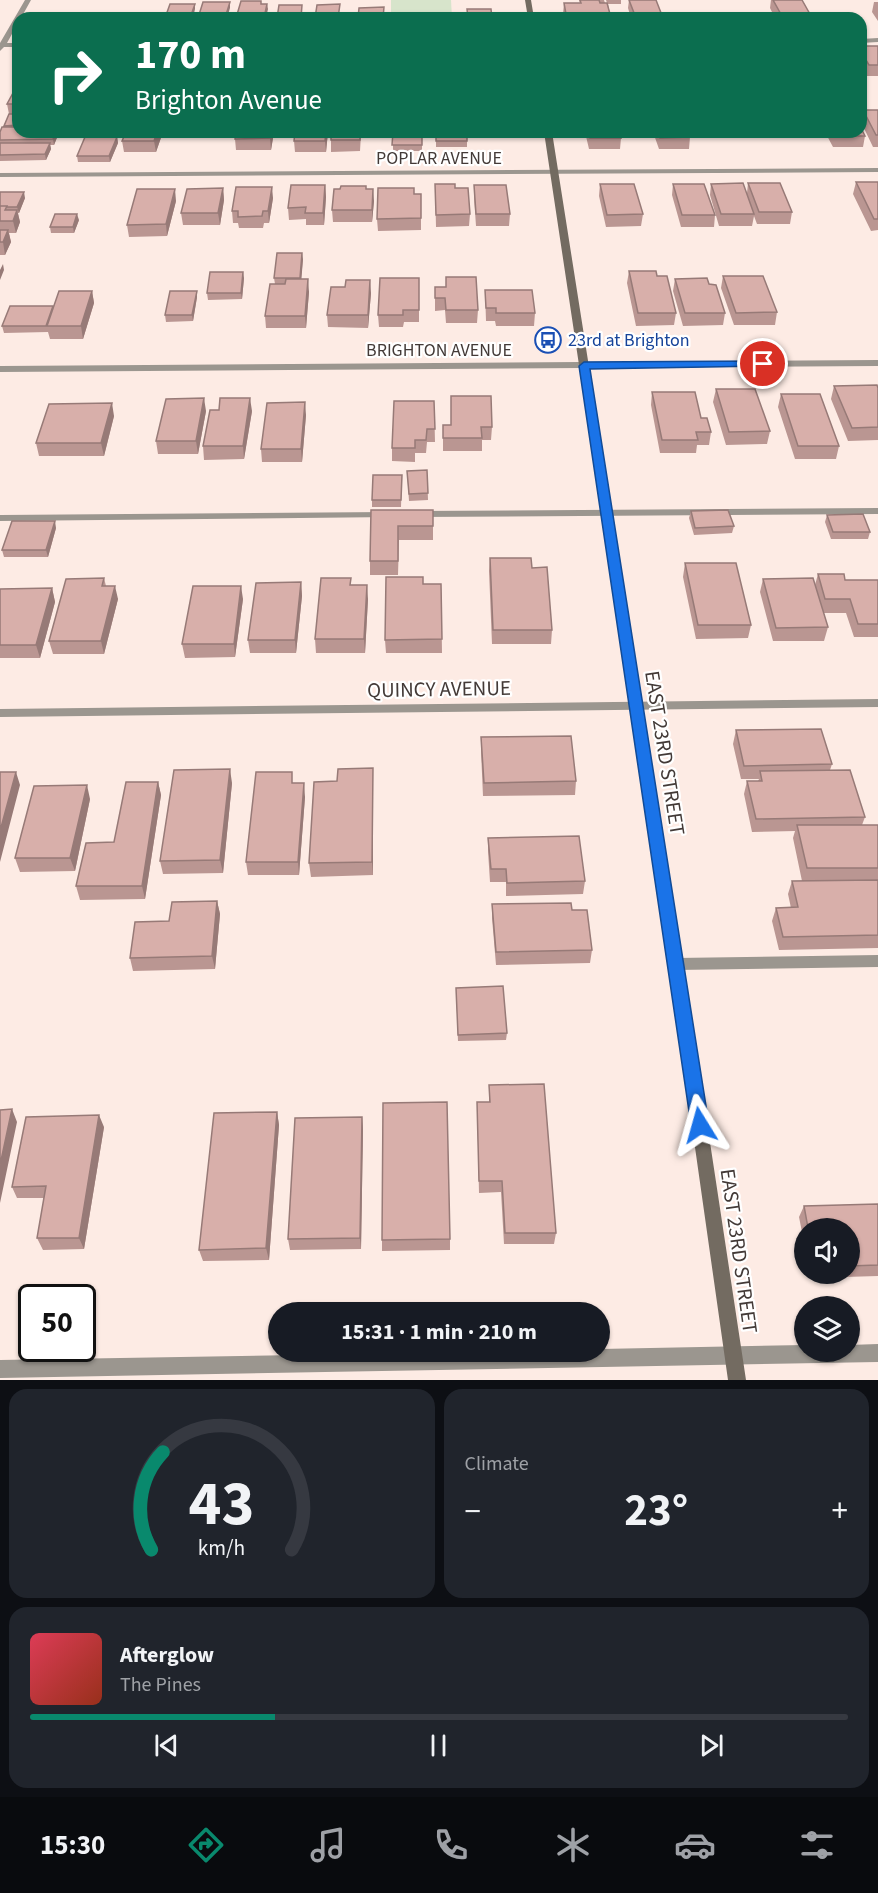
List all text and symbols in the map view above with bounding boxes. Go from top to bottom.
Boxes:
text: 170 m [135,25,246,85]
icon: right [36,36,114,114]
text: Brighton Avenue [135,81,322,120]
street label: POPLAR AVENUE [376,146,502,171]
bus stop icon: 23rd at Brighton [533,325,563,355]
place label: 23rd at Brighton [568,328,690,353]
street label: BRIGHTON AVENUE [366,338,512,363]
pin [737,338,788,389]
icon: arrive [746,347,779,380]
street label: EAST 23RD STREET [637,669,693,837]
street label: QUINCY AVENUE [367,673,511,705]
position arrow [668,1093,732,1157]
street label: EAST 23RD STREET [713,1167,765,1335]
map controls [794,1218,860,1362]
button: sound [794,1218,860,1284]
speed limit sign: 50 [18,1284,96,1362]
button: layers [794,1296,860,1362]
text: 15:31 · 1 min · 210 m [341,1316,537,1348]
text: Climate [465,1450,529,1478]
text: 43 [189,1460,255,1549]
text: 23° [624,1479,688,1543]
text: − [465,1488,481,1535]
text: + [832,1488,848,1535]
text: km/h [198,1534,246,1565]
text: Afterglow [120,1639,214,1671]
text: The Pines [120,1671,201,1699]
icon: previous [150,1729,183,1762]
icon: pause [422,1729,455,1762]
icon: next [695,1729,728,1762]
icon: directions [185,1824,227,1866]
icon: music [307,1824,349,1866]
icon: phone [430,1824,472,1866]
icon: climate [552,1824,594,1866]
icon: car [674,1824,716,1866]
icon: filters [796,1824,838,1866]
text: 15:30 [40,1826,105,1865]

